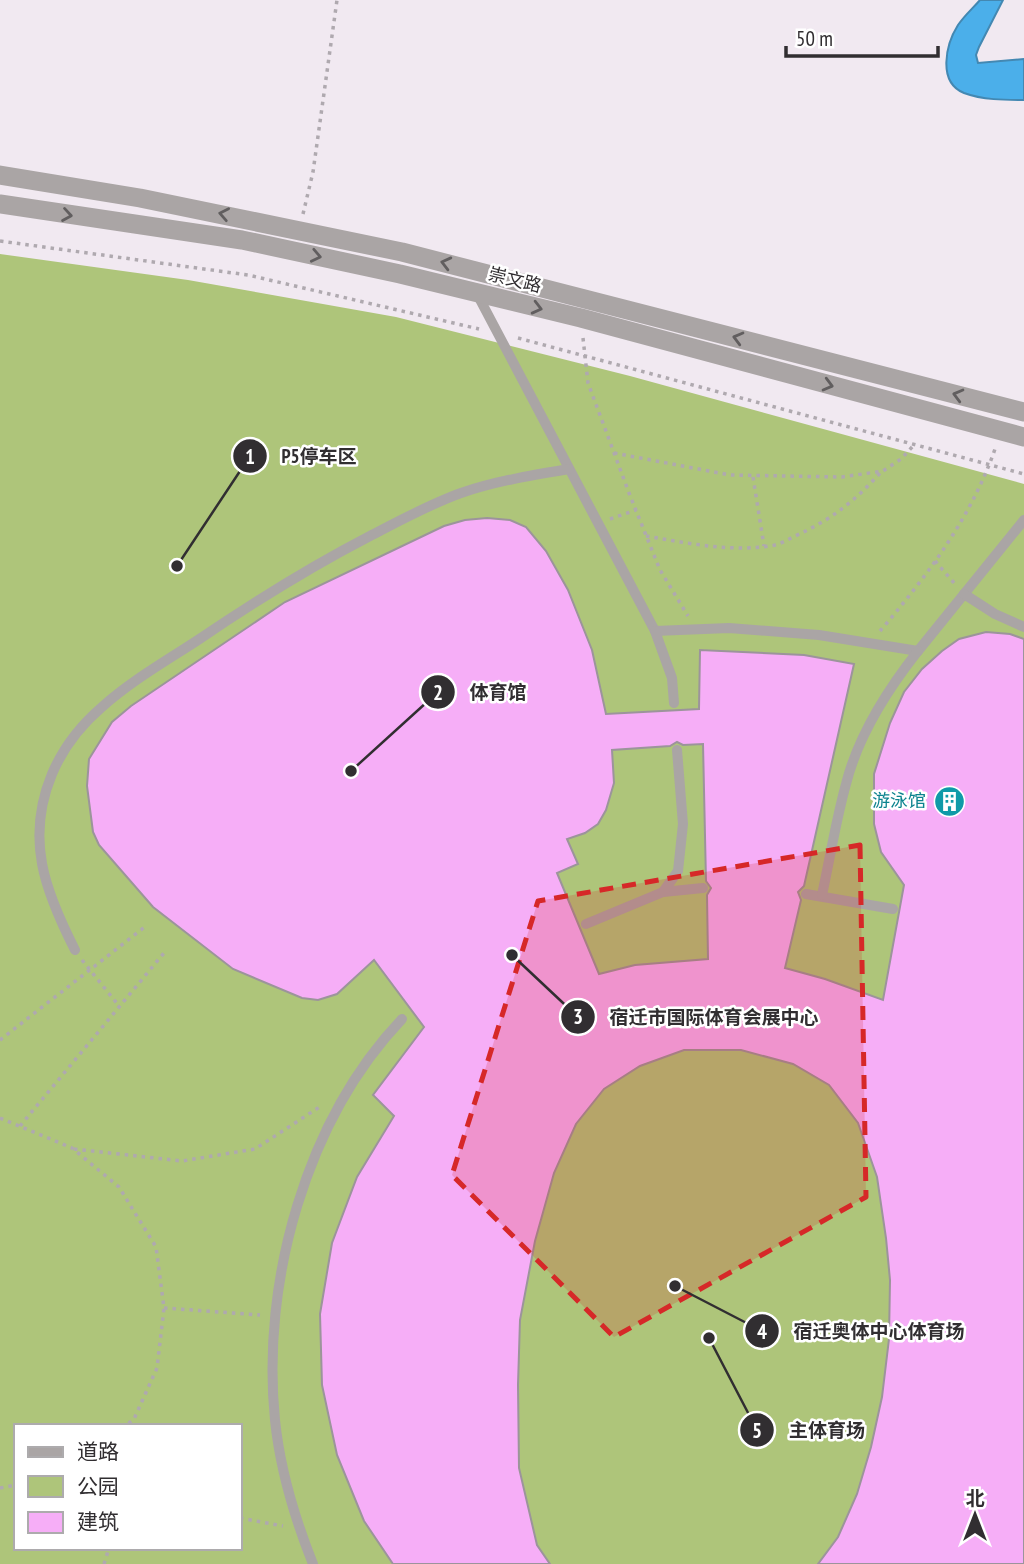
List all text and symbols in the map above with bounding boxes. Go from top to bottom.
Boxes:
scale bar [786,14,938,58]
text: 50 m [796,25,833,52]
one-way arrow [61,207,73,222]
one-way arrow [218,208,230,223]
one-way arrow [310,247,322,262]
one-way arrow [440,257,452,271]
street label: 崇文路 [486,262,544,297]
one-way arrow [531,300,543,314]
one-way arrow [732,331,744,346]
one-way arrow [822,376,834,391]
one-way arrow [952,389,964,403]
callout: P5停车区 [232,436,370,476]
text: 1 [245,443,255,470]
text: P5停车区 [281,444,357,468]
callout: 体育馆 [420,672,540,712]
text: 2 [433,679,443,706]
text: 体育馆 [469,680,527,704]
building icon: 游泳馆 [932,784,966,818]
place label: 游泳馆 [872,789,926,812]
callout: 宿迁市国际体育会展中心 [561,997,833,1037]
text: 3 [573,1003,583,1030]
text: 宿迁市国际体育会展中心 [609,1005,819,1029]
callout: 宿迁奥体中心体育场 [745,1311,979,1351]
text: 4 [757,1318,767,1345]
text: 宿迁奥体中心体育场 [793,1319,965,1343]
callout: 主体育场 [740,1410,879,1450]
text: 5 [752,1417,762,1444]
text: 主体育场 [789,1418,865,1442]
legend [14,1424,242,1550]
text: 道路 [77,1438,119,1465]
text: 公园 [77,1473,119,1500]
north arrow [940,1480,1010,1550]
text: 北 [965,1486,985,1510]
text: 建筑 [77,1508,119,1535]

